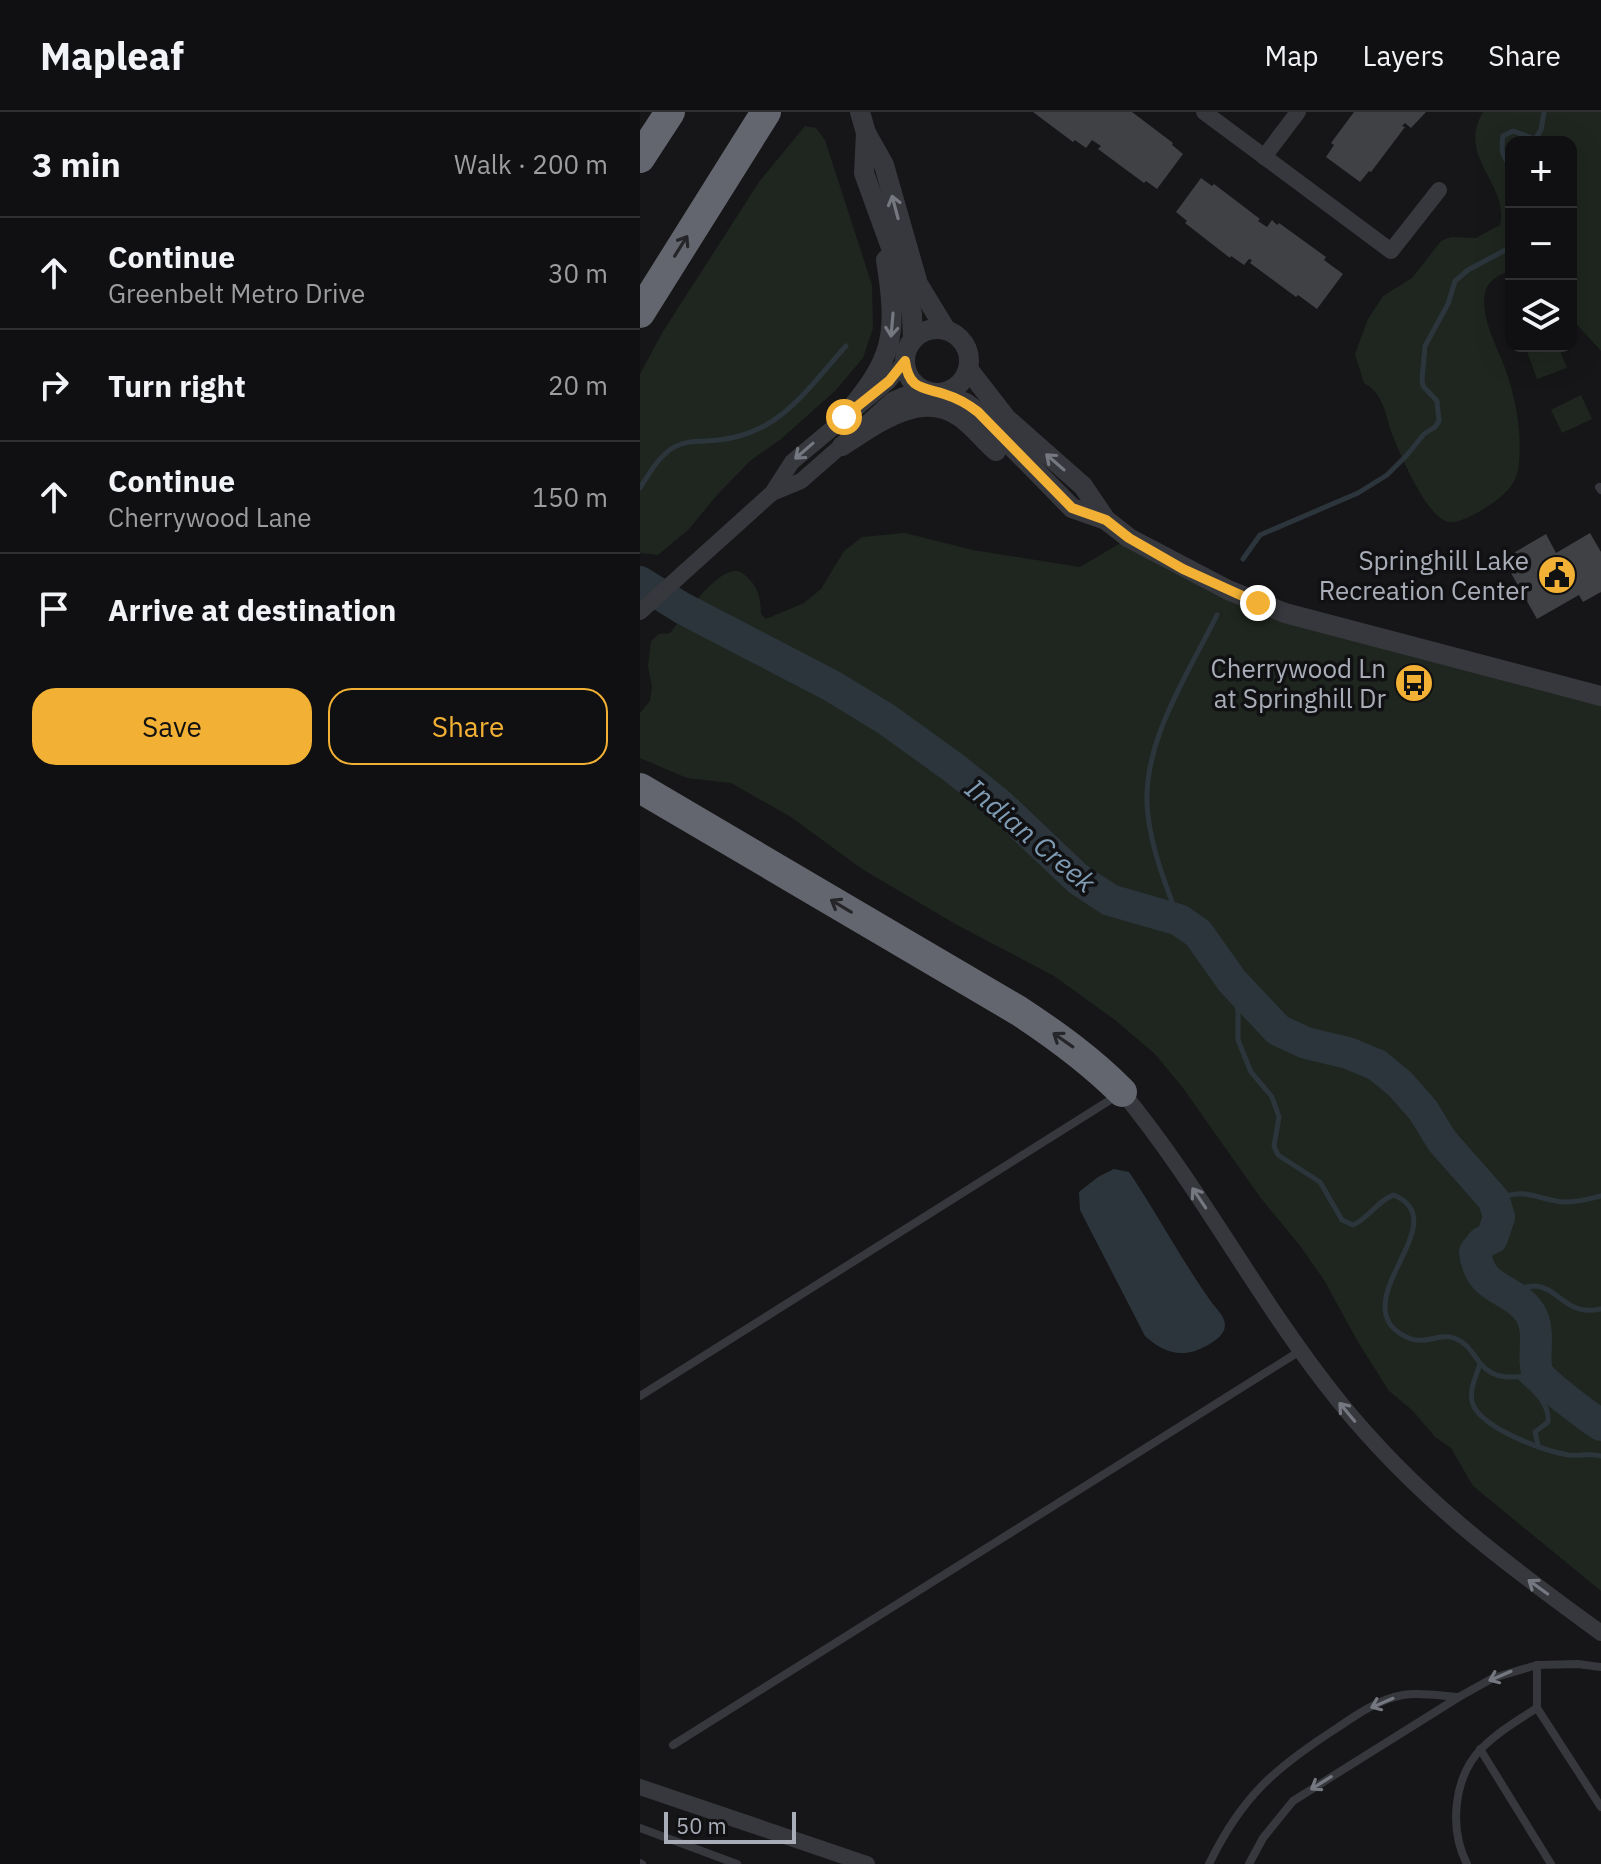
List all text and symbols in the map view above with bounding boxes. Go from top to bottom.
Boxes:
text: Mapleaf [40,31,184,80]
text: Map [1264,37,1318,74]
text: Layers [1362,37,1444,74]
text: Share [1488,37,1561,74]
map controls [1505,136,1577,352]
button: + [1505,136,1577,208]
text: 3 min [32,142,121,186]
text: Walk · 200 m [454,147,608,181]
one-way arrow [887,194,902,220]
button: − [1505,208,1577,280]
one-way arrow [674,235,690,258]
text: Continue [108,237,235,276]
icon: ahead [32,251,76,295]
text: 30 m [548,256,608,290]
text: Greenbelt Metro Drive [108,276,365,310]
button: layers [1505,280,1577,352]
one-way arrow [884,311,899,338]
icon: right [32,363,76,407]
text: Turn right [108,366,246,405]
text: 20 m [548,368,608,402]
route start [826,399,862,435]
one-way arrow [795,442,815,460]
one-way arrow [1046,453,1066,471]
text: Continue [108,461,235,500]
icon: ahead [32,475,76,519]
text: 150 m [532,480,608,514]
text: Cherrywood Lane [108,500,312,534]
place label: Springhill Lake Recreation Center [1319,543,1529,607]
public building icon: Springhill Lake Recreation Center [1536,554,1578,596]
route end [1240,585,1276,621]
icon: arrive [32,587,76,631]
text: Arrive at destination [108,590,396,629]
place label: Cherrywood Ln at Springhill Dr [1211,651,1386,715]
bus stop icon: Cherrywood Ln at Springhill Dr [1393,662,1435,704]
button: Save [32,688,312,765]
button: Share [328,688,608,765]
water label: Indian Creek [958,770,1104,901]
one-way arrow [830,898,853,914]
one-way arrow [1053,1032,1075,1048]
one-way arrow [1191,1188,1207,1210]
one-way arrow [1338,1402,1356,1422]
one-way arrow [1528,1579,1549,1596]
one-way arrow [1488,1669,1512,1684]
one-way arrow [1370,1696,1395,1711]
one-way arrow [1310,1775,1333,1791]
scale bar [664,1808,796,1844]
text: 50 m [676,1811,727,1840]

